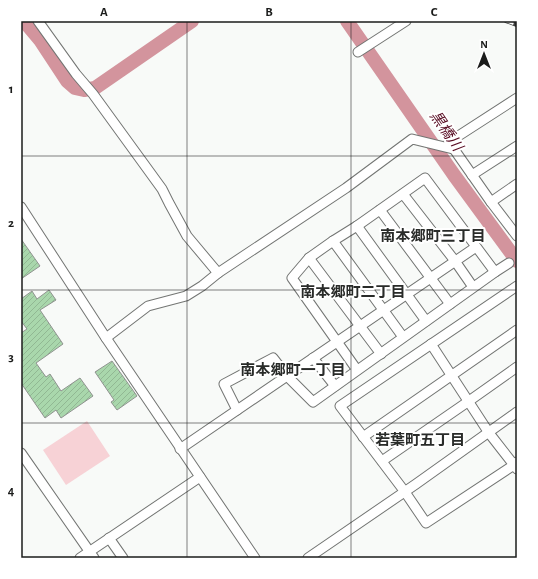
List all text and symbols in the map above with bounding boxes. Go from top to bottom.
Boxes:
text: A [100,6,108,19]
text: B [265,6,273,19]
text: C [431,6,438,19]
north arrow [464,34,504,74]
text: N [480,39,488,50]
text: 1 [9,83,13,96]
water label: 黒橋川 [427,108,467,155]
text: 2 [8,217,14,230]
district label: 南本郷町三丁目 [380,228,486,244]
district label: 南本郷町二丁目 [300,284,406,300]
text: 3 [8,351,14,364]
district label: 南本郷町一丁目 [240,362,346,378]
district label: 若葉町五丁目 [375,432,465,448]
text: 4 [8,485,15,498]

